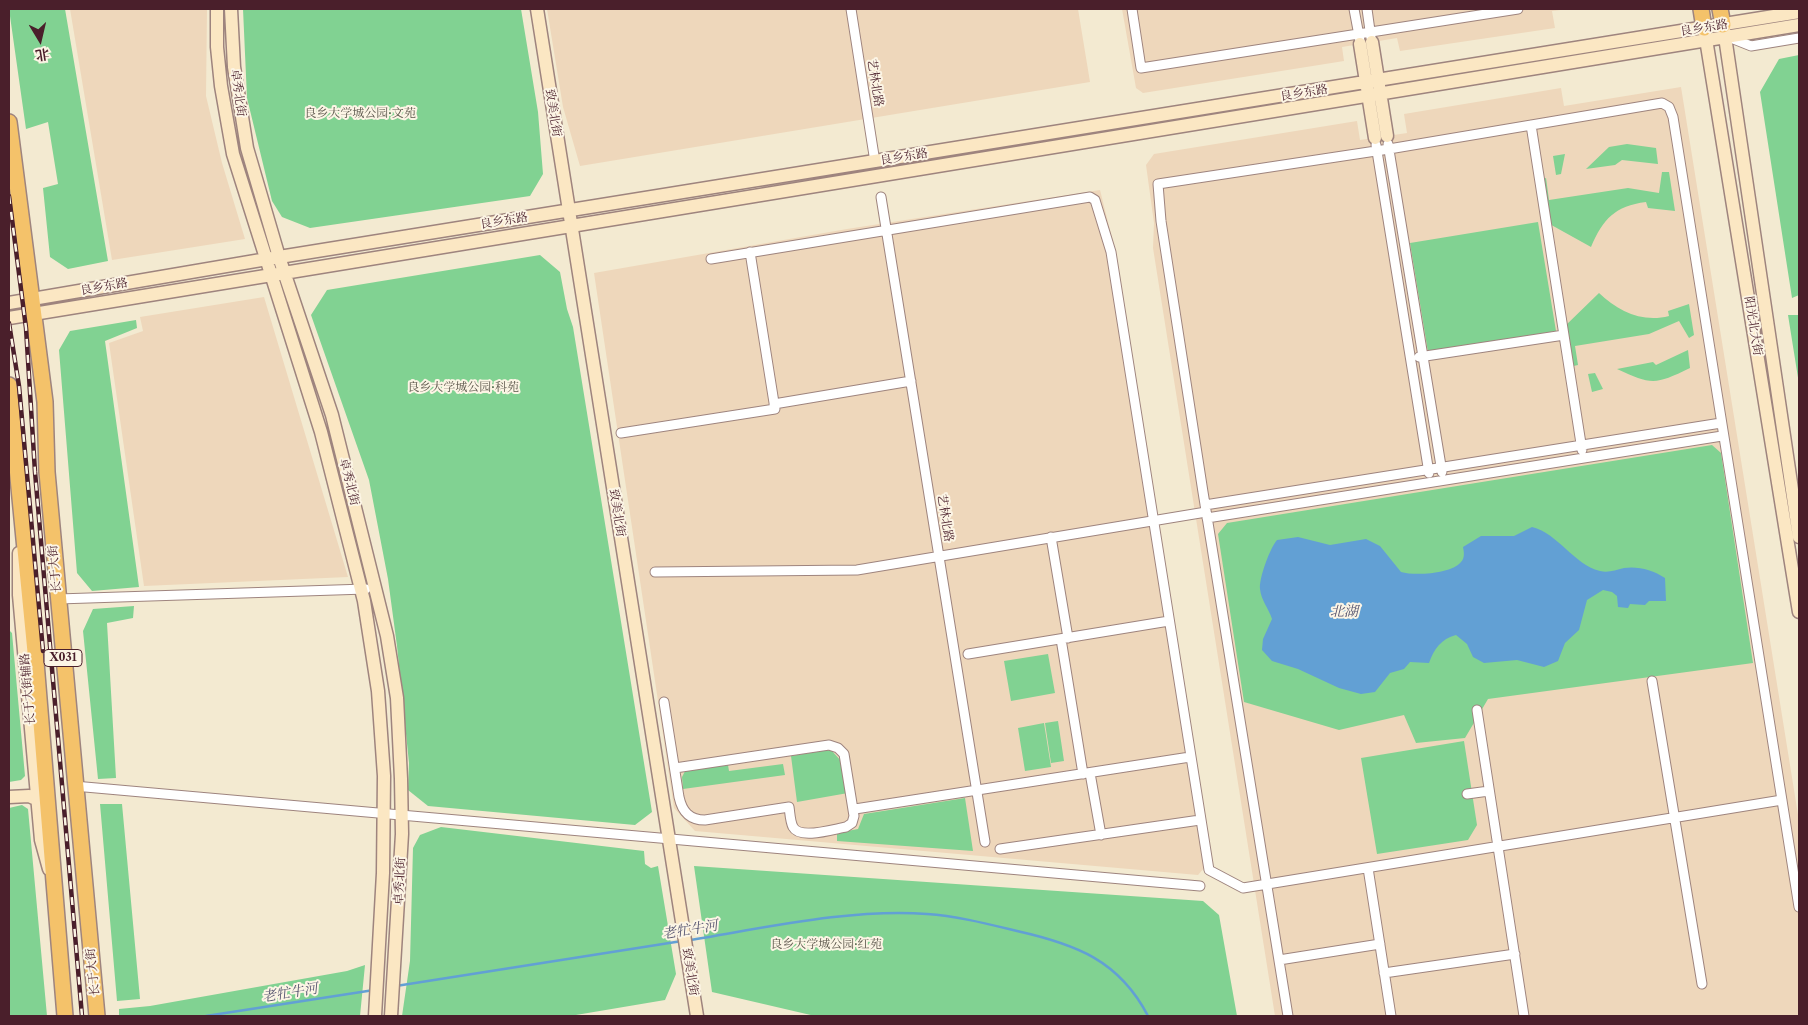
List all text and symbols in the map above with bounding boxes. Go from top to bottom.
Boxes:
north arrow [15,15,65,65]
street label: 良乡东路 [1679,17,1729,39]
text: 北 [34,45,51,65]
street label: 艺林北路 [864,58,886,108]
street label: 卓秀北街 [228,68,248,118]
street label: 良乡东路 [1279,82,1329,104]
street label: 致美北街 [542,88,564,138]
park label: 良乡大学城公园·文苑 [304,107,416,121]
street label: 良乡东路 [879,146,929,168]
street label: 良乡东路 [479,210,529,232]
street label: 良乡东路 [79,276,129,298]
street label: 阳光北大街 [1741,295,1765,357]
park label: 良乡大学城公园·科苑 [407,381,519,395]
street label: 卓秀北街 [336,457,362,507]
street label: 致美北街 [606,488,628,538]
street label: 艺林北路 [934,493,956,543]
street label: 长于大街 [46,544,64,594]
water label: 北湖 [1330,604,1358,620]
road number: X031 [44,650,82,666]
street label: 长于大街辅路 [18,653,38,725]
street label: 卓秀北街 [392,857,408,905]
water label: 老牤牛河 [661,917,719,943]
park label: 良乡大学城公园·红苑 [770,938,882,952]
street label: 长于大街 [83,947,103,997]
street label: 致美北街 [679,947,701,997]
water label: 老牤牛河 [261,980,319,1006]

